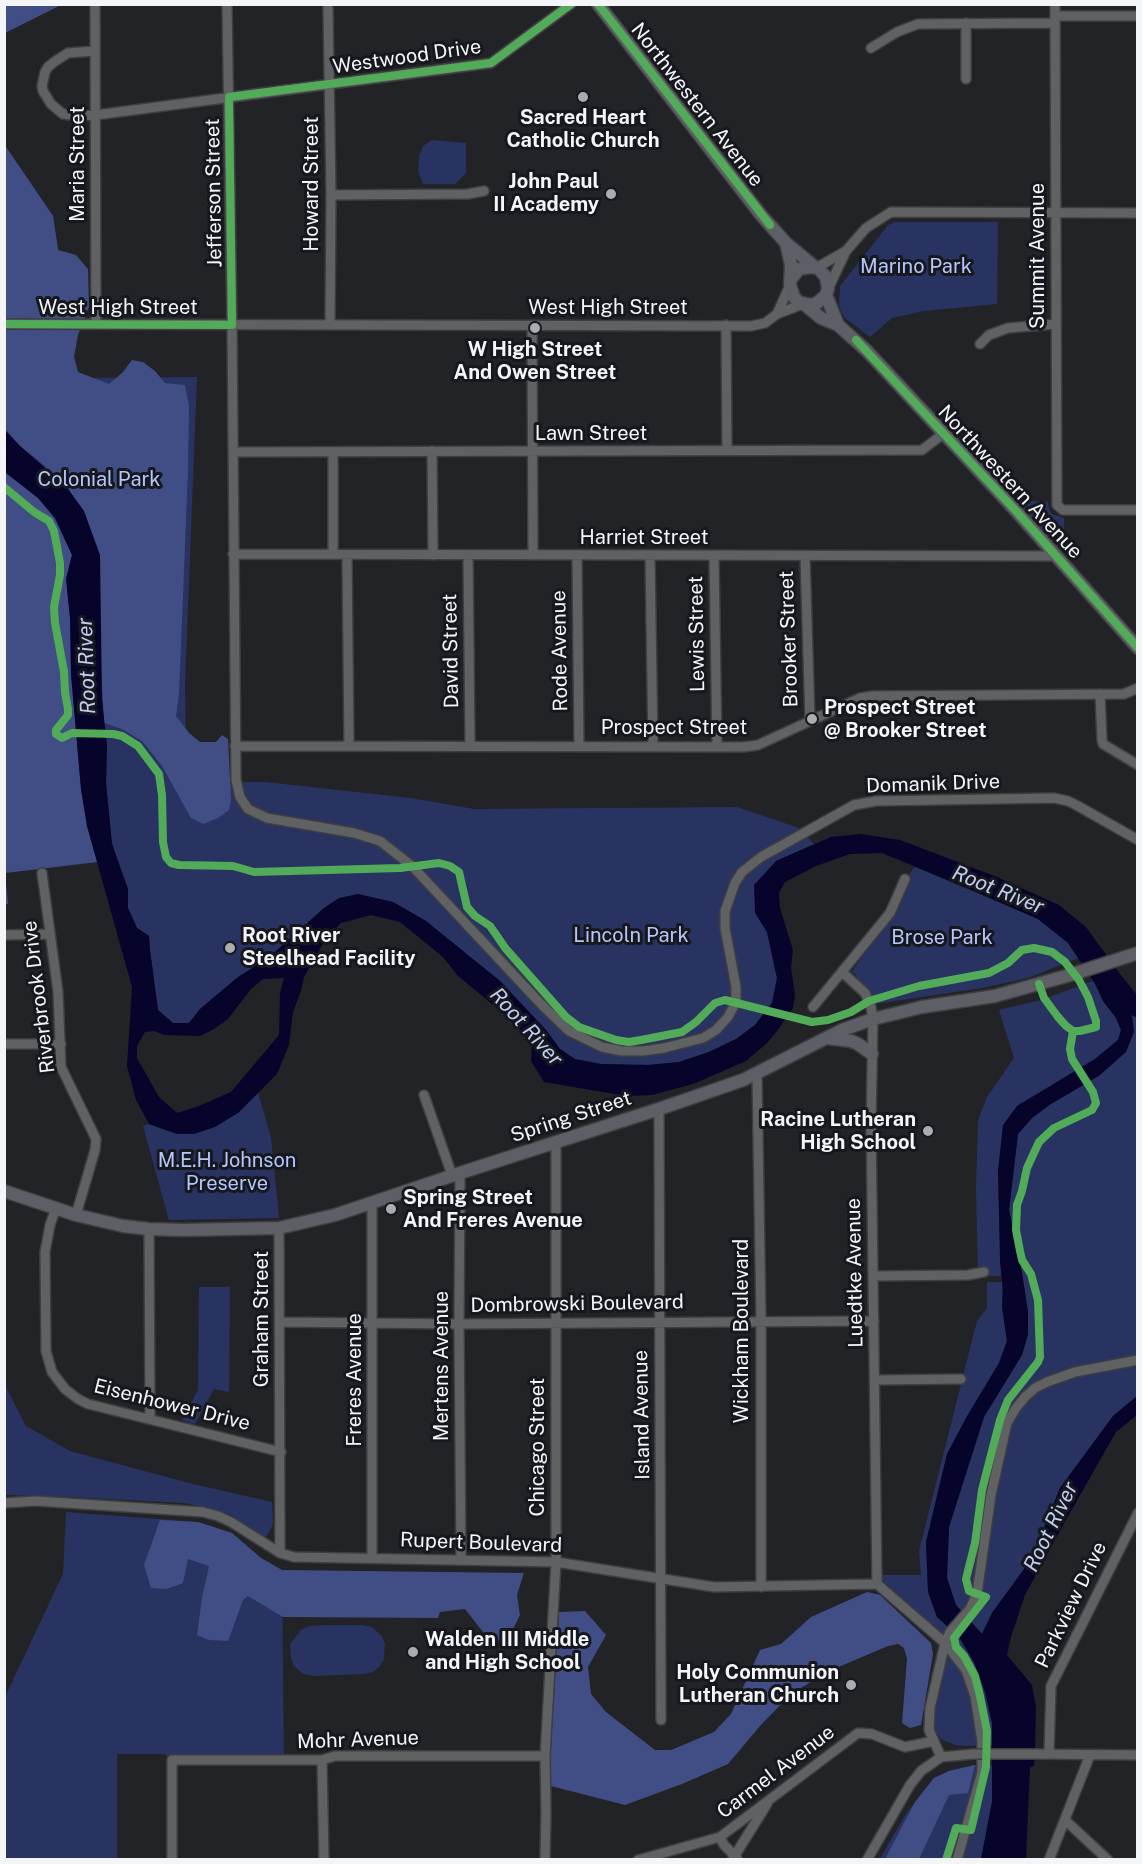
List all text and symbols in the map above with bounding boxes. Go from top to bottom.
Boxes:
street label: Northwestern Avenue [626,18,768,192]
street label: Westwood Drive [331,35,483,79]
marker: Sacred Heart Catholic Church [576,90,590,104]
street label: Maria Street [66,106,90,222]
place label: Sacred Heart Catholic Church [506,106,660,153]
street label: Howard Street [300,116,324,252]
street label: Jefferson Street [201,118,227,268]
place label: John Paul II Academy [493,170,599,217]
street label: Summit Avenue [1026,183,1050,329]
marker: John Paul II Academy [604,187,618,201]
park label: Marino Park [860,255,972,279]
street label: West High Street [38,296,198,320]
street label: West High Street [528,296,688,320]
marker: W High Street And Owen Street [528,321,542,335]
place label: W High Street And Owen Street [454,338,616,385]
street label: Northwestern Avenue [933,400,1087,564]
street label: Lawn Street [535,422,647,446]
park label: Colonial Park [37,468,161,492]
street label: Harriet Street [580,526,708,550]
street label: Brooker Street [775,570,803,708]
street label: Lewis Street [684,576,710,692]
street label: Rode Avenue [547,590,573,712]
street label: David Street [438,593,464,709]
water label: Root River [73,617,101,715]
place label: Prospect Street @ Brooker Street [824,696,986,743]
marker: Prospect Street @ Brooker Street [805,712,819,726]
street label: Prospect Street [601,716,747,740]
street label: Domanik Drive [866,770,1000,798]
water label: Root River [948,860,1048,920]
street label: Riverbrook Drive [18,919,60,1075]
place label: Root River Steelhead Facility [242,924,415,971]
park label: Lincoln Park [573,924,689,948]
park label: Brose Park [891,926,993,950]
marker: Root River Steelhead Facility [223,941,237,955]
water label: Root River [484,983,568,1071]
street label: Spring Street [508,1086,634,1148]
place label: Racine Lutheran High School [760,1108,916,1155]
marker: Racine Lutheran High School [921,1124,935,1138]
park label: M.E.H. Johnson Preserve [158,1149,296,1196]
place label: Spring Street And Freres Avenue [403,1186,583,1233]
street label: Luedtke Avenue [842,1198,868,1348]
marker: Spring Street And Freres Avenue [384,1202,398,1216]
street label: Wickham Boulevard [730,1239,754,1423]
street label: Graham Street [250,1251,274,1387]
street label: Dombrowski Boulevard [470,1290,684,1318]
street label: Mertens Avenue [430,1291,454,1441]
street label: Freres Avenue [343,1313,367,1447]
street label: Island Avenue [629,1350,655,1480]
street label: Eisenhower Drive [91,1374,253,1436]
street label: Chicago Street [526,1378,550,1516]
water label: Root River [1018,1478,1084,1576]
street label: Rupert Boulevard [400,1528,562,1558]
street label: Parkview Drive [1030,1538,1112,1672]
place label: Walden III Middle and High School [425,1628,589,1675]
marker: Walden III Middle and High School [406,1645,420,1659]
place label: Holy Communion Lutheran Church [676,1661,839,1708]
marker: Holy Communion Lutheran Church [844,1678,858,1692]
street label: Carmel Avenue [713,1720,839,1824]
street label: Mohr Avenue [297,1726,419,1754]

